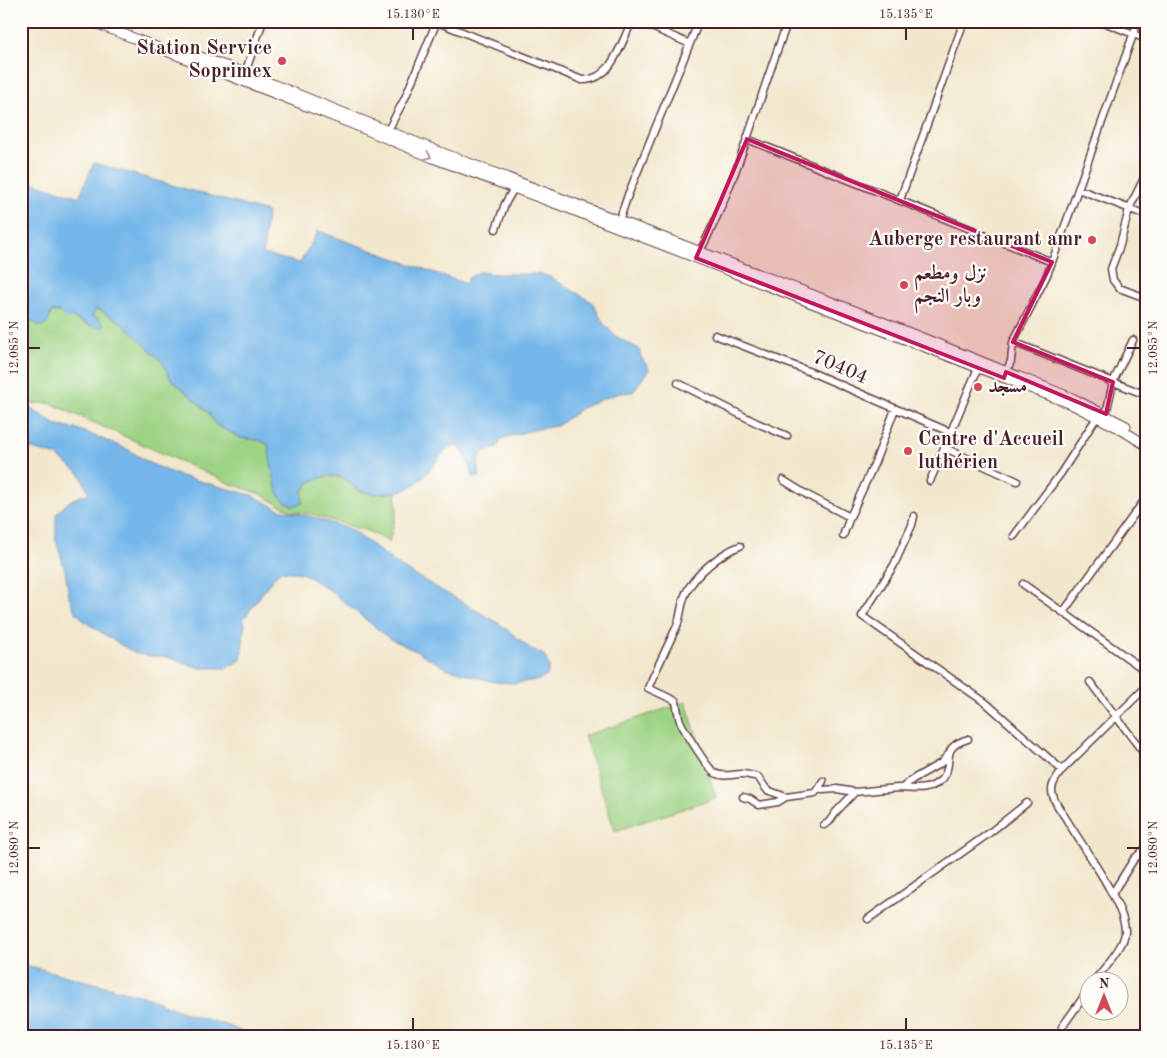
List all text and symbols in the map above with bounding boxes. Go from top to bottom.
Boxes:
text: 15.130°E [386,8,440,21]
text: 15.135°E [879,8,933,21]
place label: Station Service Soprimex [136,39,272,82]
marker: Station Service Soprimex [276,55,288,67]
one-way arrow [423,150,432,160]
place label: Auberge restaurant amr [868,230,1082,250]
marker: Auberge restaurant amr [1086,234,1098,246]
place label: نزل ومطعم وبار النجم [914,263,987,314]
marker: نزل ومطعم وبار النجم [898,279,910,291]
text: 12.085°N [8,321,21,375]
text: 12.085°N [1147,321,1160,375]
street label: 70404 [809,347,871,389]
place label: مسجد [988,377,1027,397]
marker: مسجد [972,381,984,393]
place label: Centre d'Accueil luthérien [918,430,1064,473]
marker: Centre d'Accueil luthérien [902,445,914,457]
text: 12.080°N [9,821,21,875]
text: 12.080°N [1148,821,1160,875]
north arrow [1080,970,1130,1020]
text: N [1099,977,1110,991]
text: 15.130°E [386,1039,440,1052]
text: 15.135°E [879,1039,933,1052]

